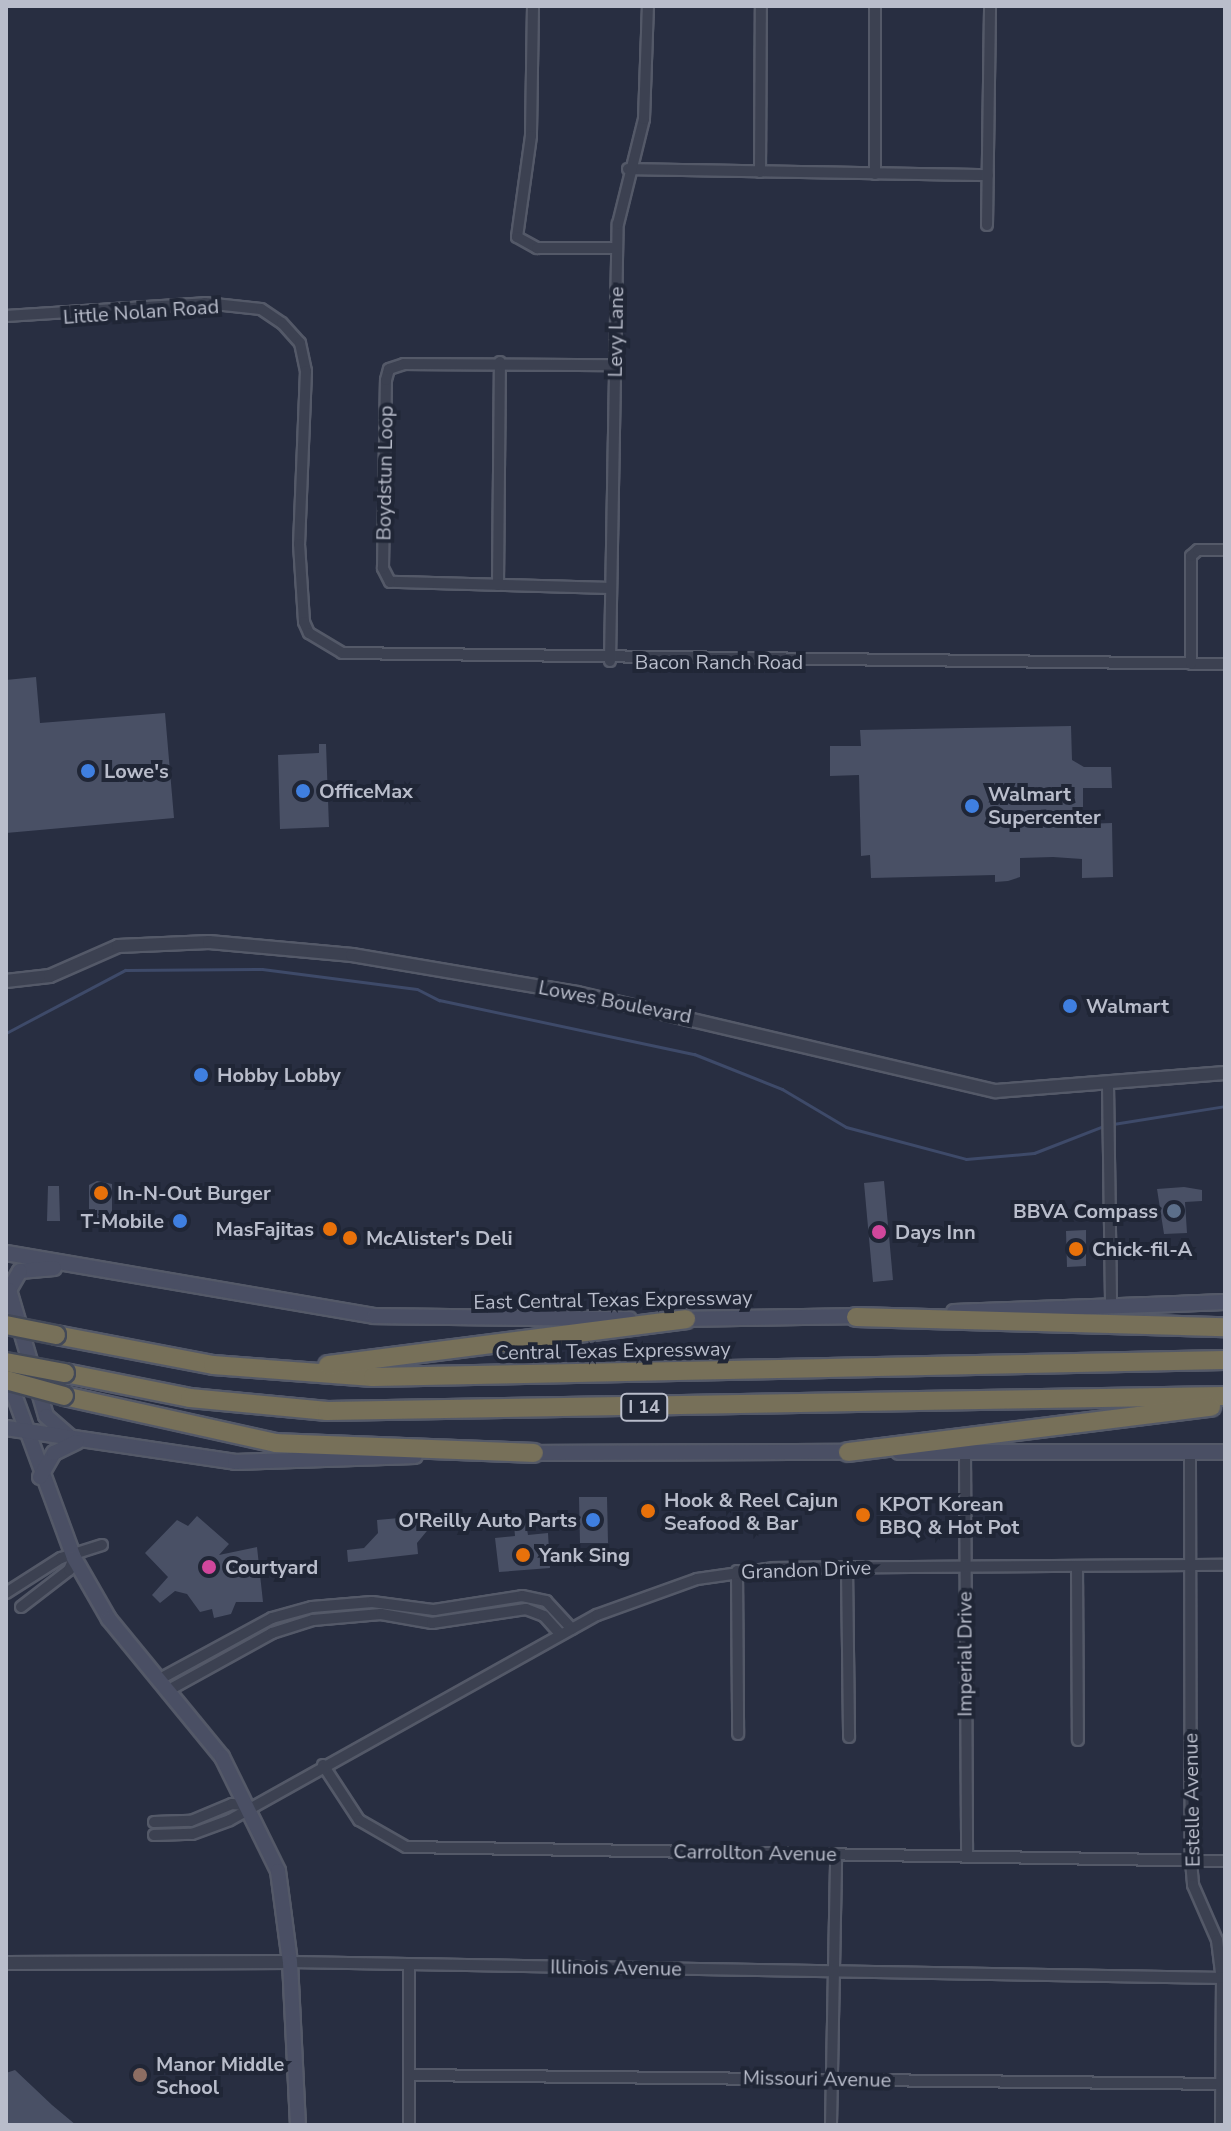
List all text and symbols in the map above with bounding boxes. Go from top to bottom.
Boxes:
street label: Levy Lane [603,286,629,378]
street label: Little Nolan Road [62,295,220,329]
street label: Boydstun Loop [372,405,398,541]
street label: Bacon Ranch Road [635,650,803,674]
place label: Lowe's [104,759,169,783]
marker: Lowe's [79,762,97,780]
place label: OfficeMax [319,779,413,803]
marker: OfficeMax [294,782,312,800]
place label: Walmart Supercenter [988,782,1101,829]
marker: Walmart Supercenter [963,797,981,815]
street label: Lowes Boulevard [536,975,694,1029]
place label: Walmart [1086,994,1169,1018]
marker: Walmart [1061,997,1079,1015]
place label: Hobby Lobby [217,1063,341,1087]
marker: Hobby Lobby [192,1066,210,1084]
place label: In-N-Out Burger [117,1181,271,1205]
marker: In-N-Out Burger [92,1184,110,1202]
place label: BBVA Compass [1013,1199,1158,1223]
marker: BBVA Compass [1165,1202,1183,1220]
place label: T-Mobile [81,1209,164,1233]
marker: T-Mobile [171,1212,189,1230]
place label: MasFajitas [216,1217,314,1241]
marker: MasFajitas [321,1220,339,1238]
place label: Days Inn [895,1220,976,1244]
marker: Days Inn [870,1223,888,1241]
place label: McAlister's Deli [366,1226,513,1250]
marker: McAlister's Deli [341,1229,359,1247]
place label: Chick-fil-A [1092,1237,1192,1261]
marker: Chick-fil-A [1067,1240,1085,1258]
street label: East Central Texas Expressway [473,1286,753,1314]
street label: Central Texas Expressway [495,1337,731,1365]
road number: I 14 [620,1393,668,1421]
place label: Hook & Reel Cajun Seafood & Bar [664,1488,838,1535]
place label: KPOT Korean BBQ & Hot Pot [879,1492,1019,1539]
marker: Hook & Reel Cajun Seafood & Bar [639,1502,657,1520]
marker: KPOT Korean BBQ & Hot Pot [854,1506,872,1524]
place label: O'Reilly Auto Parts [398,1508,577,1532]
marker: O'Reilly Auto Parts [584,1511,602,1529]
place label: Yank Sing [539,1543,630,1567]
marker: Yank Sing [514,1546,532,1564]
place label: Courtyard [225,1555,318,1579]
street label: Grandon Drive [740,1556,872,1584]
marker: Courtyard [200,1558,218,1576]
street label: Imperial Drive [953,1591,977,1717]
street label: Estelle Avenue [1179,1733,1205,1867]
street label: Carrollton Avenue [673,1840,837,1866]
street label: Illinois Avenue [550,1955,682,1981]
place label: Manor Middle School [156,2052,284,2099]
marker: Manor Middle School [131,2066,149,2084]
street label: Missouri Avenue [743,2066,891,2092]

